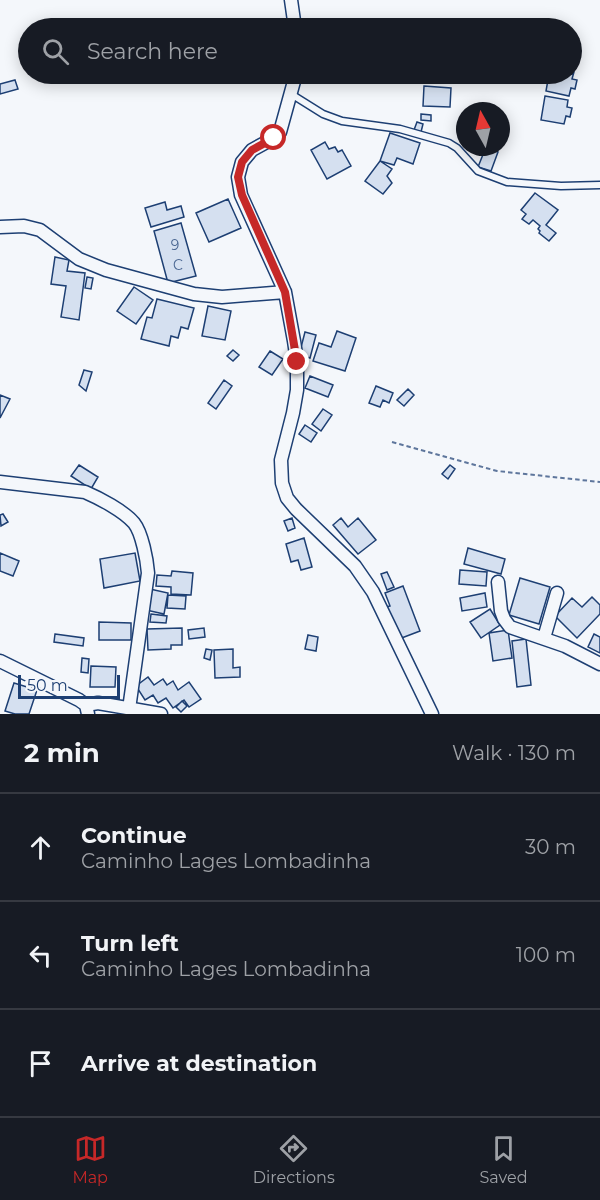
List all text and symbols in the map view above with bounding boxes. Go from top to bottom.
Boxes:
search box [18,18,582,84]
icon: search [39,35,72,68]
text: Search here [87,38,218,65]
north arrow [456,102,510,156]
route start [260,124,286,150]
house number: 9 [171,236,179,254]
house number: C [173,256,183,274]
route end [283,348,309,374]
scale bar [18,672,120,700]
text: 50 m [27,676,68,695]
text: 2 min [24,737,100,769]
text: Walk · 130 m [452,741,576,765]
text: Continue [81,822,187,849]
icon: ahead [24,831,57,864]
text: 30 m [525,835,576,859]
text: Caminho Lages Lombadinha [81,849,371,873]
text: Turn left [81,930,179,957]
icon: left [24,939,57,972]
text: 100 m [516,943,576,967]
text: Caminho Lages Lombadinha [81,957,371,981]
icon: arrive [24,1047,57,1080]
text: Arrive at destination [81,1050,317,1077]
tab: Map [72,1132,108,1187]
tab: Directions [253,1132,335,1187]
tab: Saved [480,1132,528,1187]

